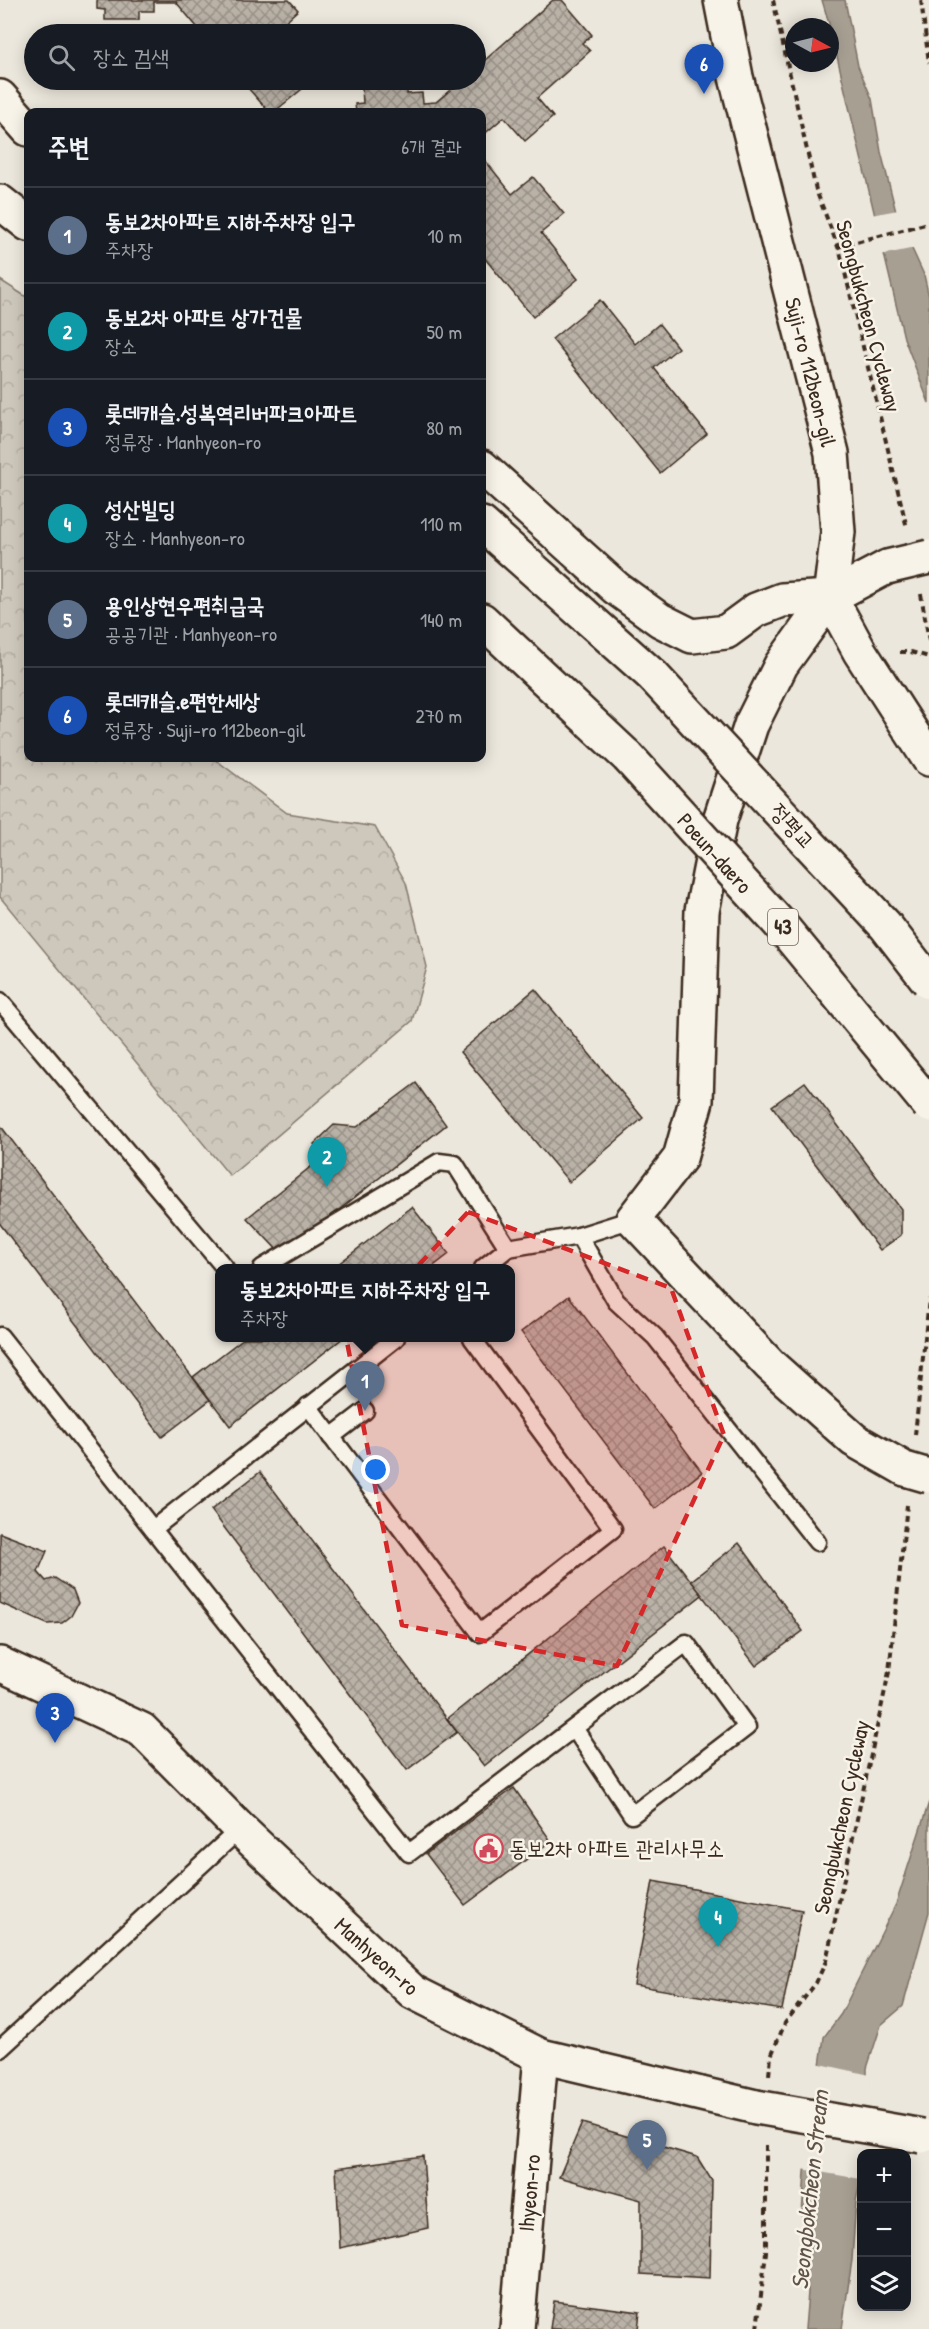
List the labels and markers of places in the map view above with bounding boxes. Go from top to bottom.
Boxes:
pin: 6 [684,44,724,94]
pin: 2 [308,1138,346,1187]
pin: 1 [346,1362,385,1411]
pin: 3 [36,1694,74,1743]
public building icon: 동보2차 아파트 관리사무소 [472,1832,504,1864]
place label: 동보2차 아파트 관리사무소 [509,1833,724,1863]
pin: 4 [698,1898,738,1947]
pin: 5 [628,2120,666,2170]

